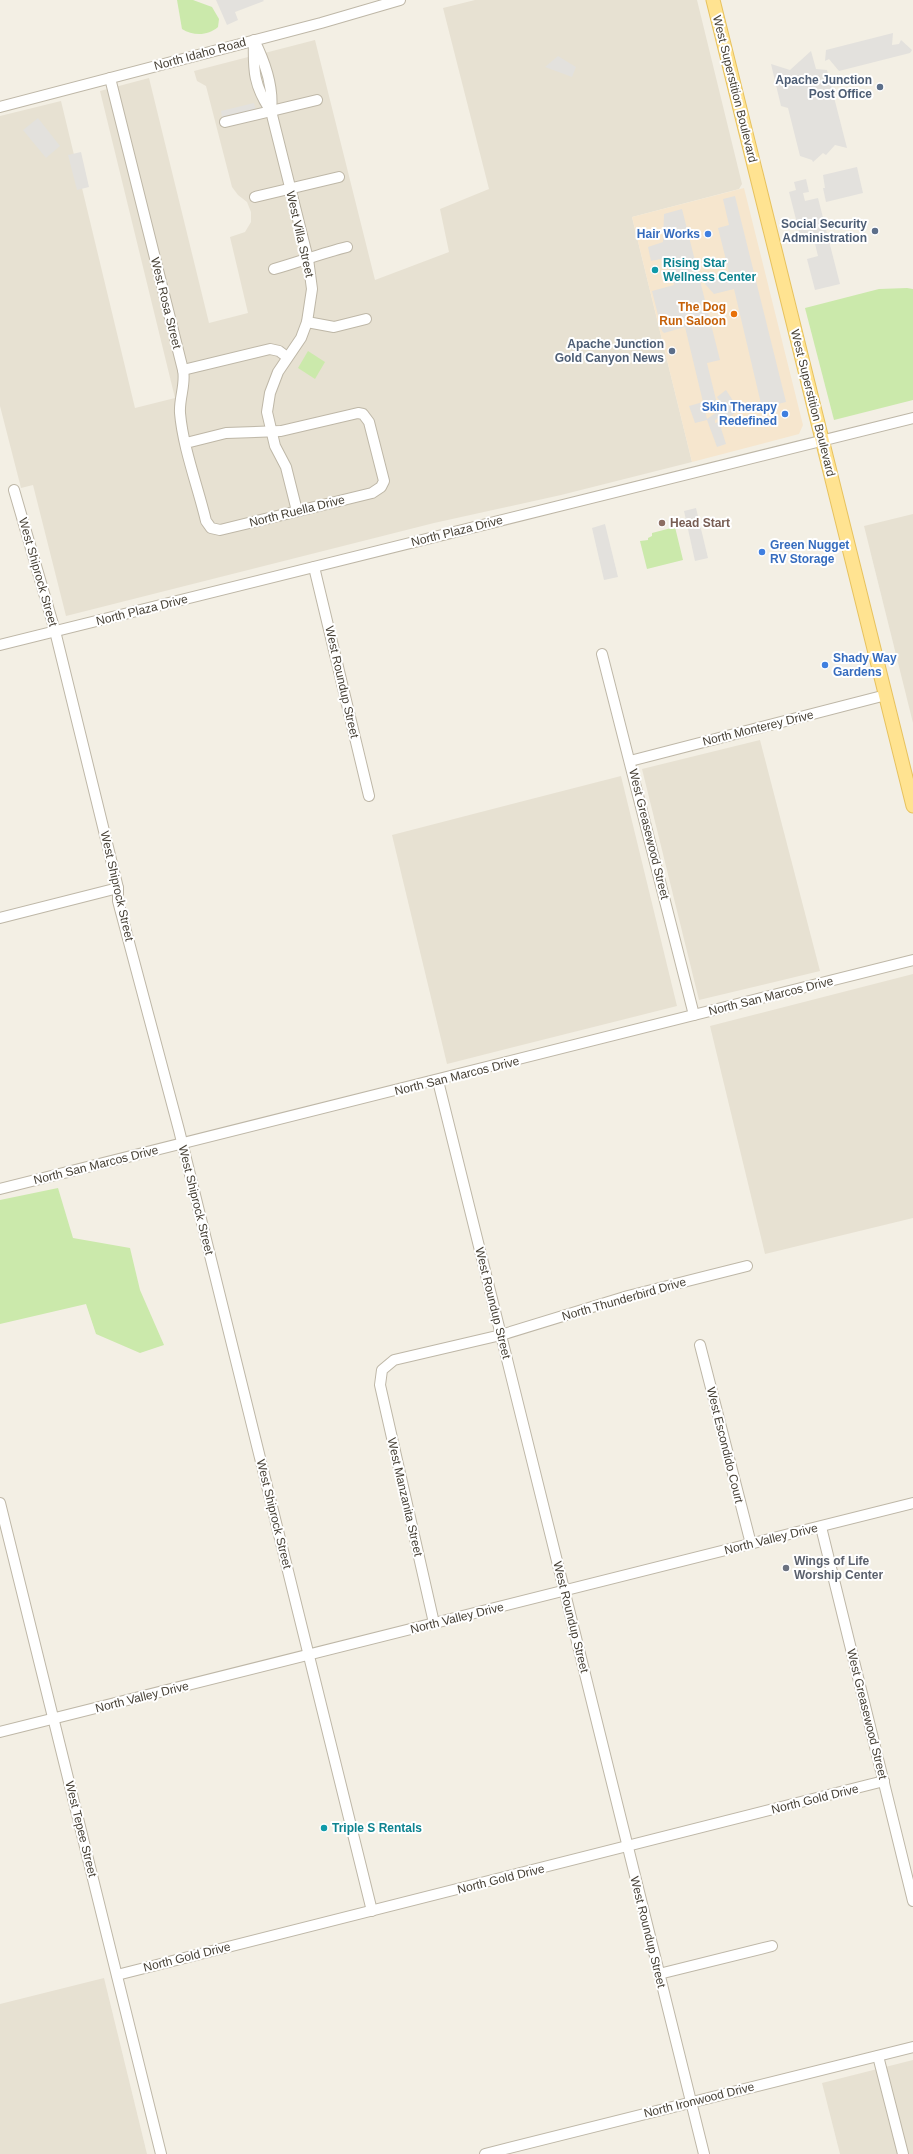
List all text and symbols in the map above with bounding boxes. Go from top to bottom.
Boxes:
street label: West Superstition Boulevard [710,14,760,164]
street label: North Idaho Road [152,35,248,73]
place label: Apache Junction Post Office [775,73,872,101]
marker: Apache Junction Post Office [875,82,885,92]
street label: West Villa Street [283,189,317,279]
place label: Social Security Administration [781,217,867,245]
marker: Social Security Administration [870,226,880,236]
place label: Hair Works [637,227,700,241]
marker: Hair Works [703,229,713,239]
street label: West Rosa Street [148,256,184,351]
place label: Rising Star Wellness Center [663,256,756,284]
marker: Rising Star Wellness Center [650,265,660,275]
place label: The Dog Run Saloon [659,300,726,328]
marker: The Dog Run Saloon [729,309,739,319]
street label: West Superstition Boulevard [788,328,838,478]
place label: Apache Junction Gold Canyon News [555,337,664,365]
marker: Apache Junction Gold Canyon News [667,346,677,356]
place label: Skin Therapy Redefined [702,400,777,428]
marker: Skin Therapy Redefined [780,409,790,419]
street label: North Ruella Drive [248,492,347,530]
street label: North Plaza Drive [410,513,505,549]
street label: West Shiprock Street [16,516,60,629]
place label: Head Start [670,516,730,530]
marker: Head Start [657,518,667,528]
place label: Green Nugget RV Storage [770,538,849,566]
marker: Green Nugget RV Storage [757,547,767,557]
street label: North Plaza Drive [95,592,190,628]
street label: West Roundup Street [322,625,362,740]
place label: Shady Way Gardens [833,651,897,679]
marker: Shady Way Gardens [820,660,830,670]
street label: North Monterey Drive [701,707,815,749]
street label: West Greasewood Street [626,767,672,901]
street label: West Shiprock Street [98,830,137,943]
street label: North San Marcos Drive [707,974,835,1018]
street label: North San Marcos Drive [393,1054,521,1098]
street label: North San Marcos Drive [32,1143,160,1187]
street label: West Shiprock Street [176,1144,217,1257]
street label: West Roundup Street [472,1246,514,1361]
street label: North Thunderbird Drive [560,1274,688,1323]
street label: West Escondido Court [704,1385,746,1505]
street label: West Manzanita Street [385,1436,426,1558]
street label: West Shiprock Street [254,1458,295,1571]
street label: North Valley Drive [723,1521,819,1557]
place label: Wings of Life Worship Center [794,1554,883,1582]
street label: West Roundup Street [550,1560,592,1675]
marker: Wings of Life Worship Center [781,1563,791,1573]
street label: North Valley Drive [409,1600,505,1636]
street label: West Greasewood Street [844,1647,890,1781]
street label: North Valley Drive [94,1679,190,1715]
street label: West Tepee Street [62,1780,100,1879]
street label: North Gold Drive [770,1781,860,1817]
place label: Triple S Rentals [332,1821,422,1835]
marker: Triple S Rentals [319,1823,329,1833]
street label: North Gold Drive [456,1861,546,1897]
street label: West Roundup Street [627,1875,669,1990]
street label: North Gold Drive [142,1939,232,1975]
street label: North Ironwood Drive [642,2079,756,2121]

